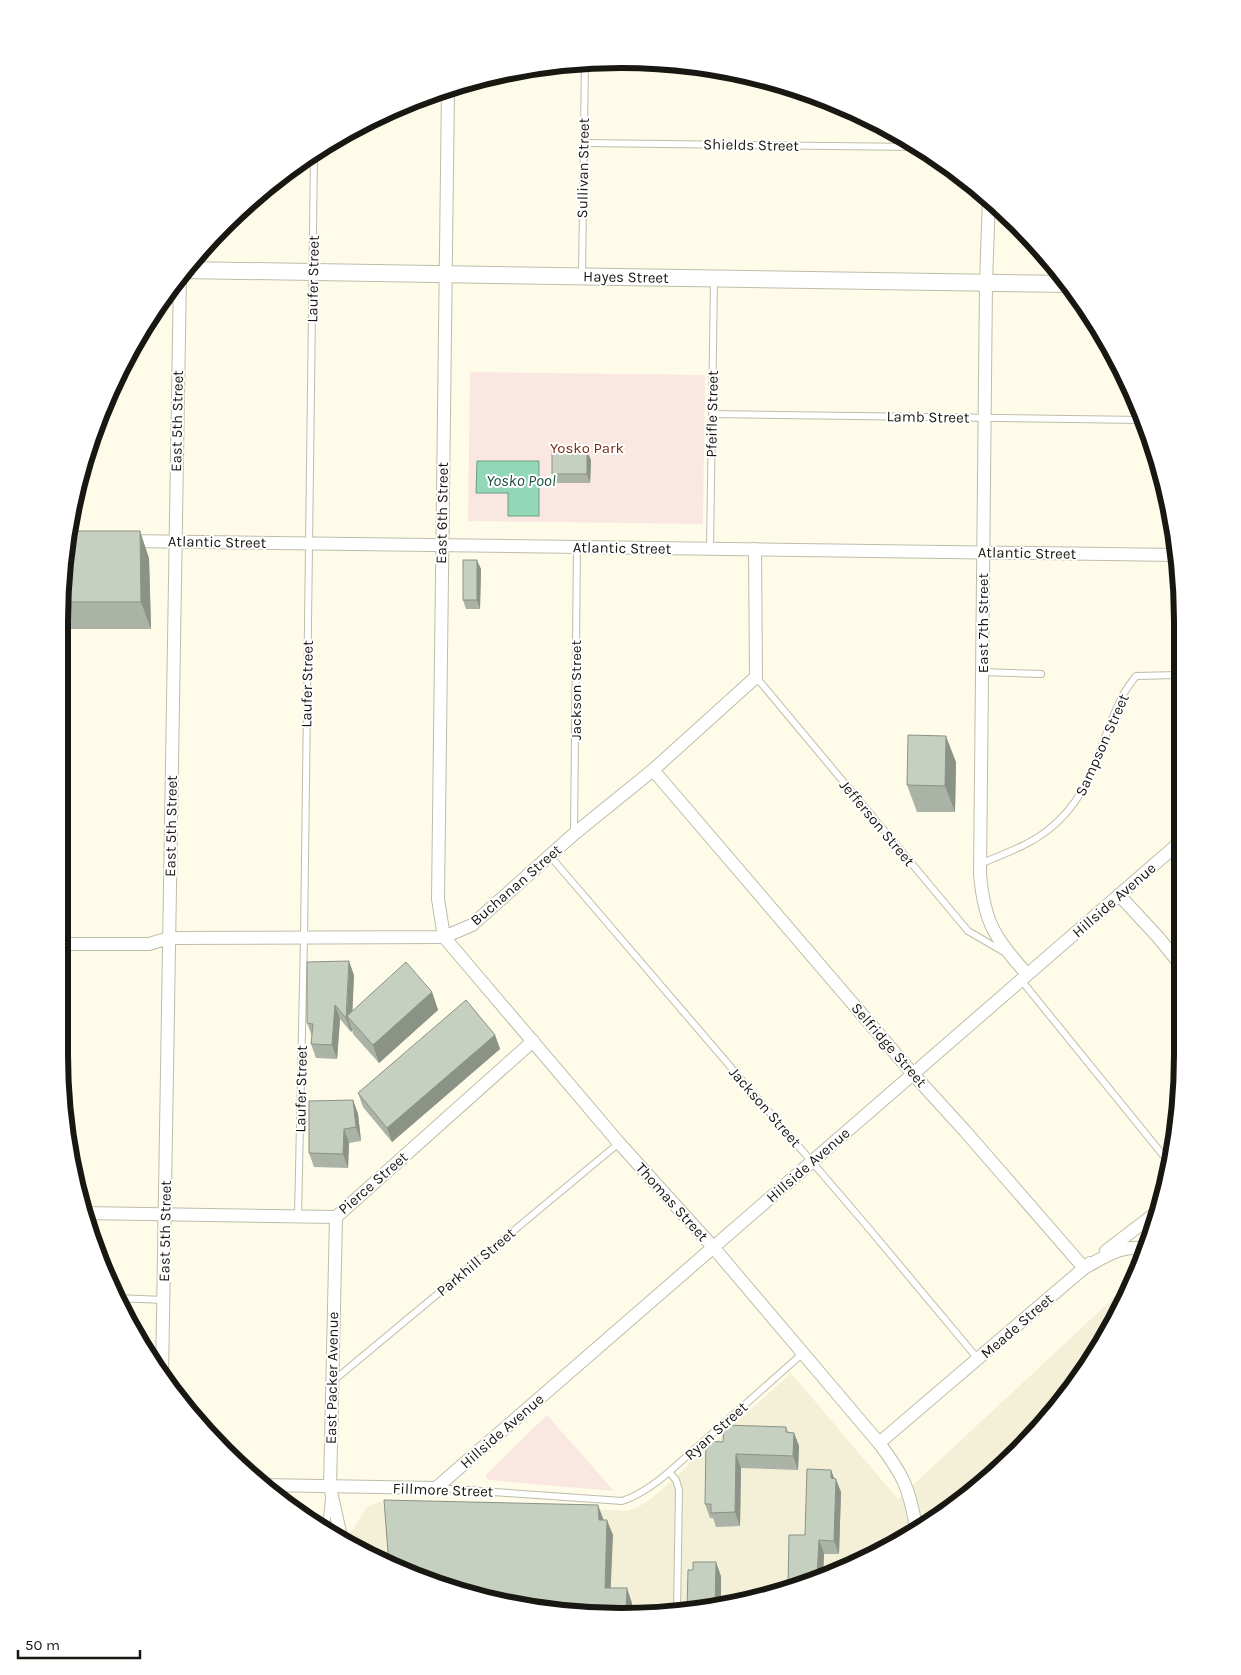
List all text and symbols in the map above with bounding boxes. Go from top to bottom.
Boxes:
street label: Sullivan Street [573,117,593,218]
street label: Shields Street [703,135,800,155]
street label: Laufer Street [303,235,323,323]
street label: Hayes Street [583,267,669,287]
street label: East 5th Street [167,370,187,472]
street label: Pfeifle Street [702,370,722,458]
street label: Lamb Street [886,407,970,427]
park label: Yosko Park [550,439,624,457]
street label: East 6th Street [432,462,452,564]
water label: Yosko Pool [486,471,556,490]
street label: Atlantic Street [168,532,267,552]
street label: Atlantic Street [573,538,672,558]
street label: Atlantic Street [978,543,1077,563]
street label: East 7th Street [974,573,992,673]
street label: Jackson Street [567,639,585,740]
street label: Laufer Street [297,640,317,728]
street label: Sampson Street [1071,691,1133,799]
street label: East 5th Street [161,775,181,877]
street label: Jefferson Street [836,776,919,870]
street label: Buchanan Street [467,840,565,929]
street label: Hillside Avenue [1069,859,1159,941]
street label: Selfridge Street [848,999,931,1091]
street label: Laufer Street [291,1045,311,1133]
street label: Jackson Street [725,1063,805,1151]
street label: Hillside Avenue [763,1124,853,1206]
street label: Pierce Street [335,1148,412,1218]
street label: Thomas Street [632,1159,712,1245]
street label: East 5th Street [155,1180,175,1282]
street label: Parkhill Street [433,1224,519,1300]
street label: Meade Street [977,1289,1057,1362]
street label: East Packer Avenue [322,1312,342,1444]
street label: Hillside Avenue [457,1390,547,1472]
street label: Ryan Street [681,1398,751,1464]
street label: Fillmore Street [392,1479,494,1501]
scale bar [18,1628,140,1660]
text: 50 m [25,1636,60,1654]

